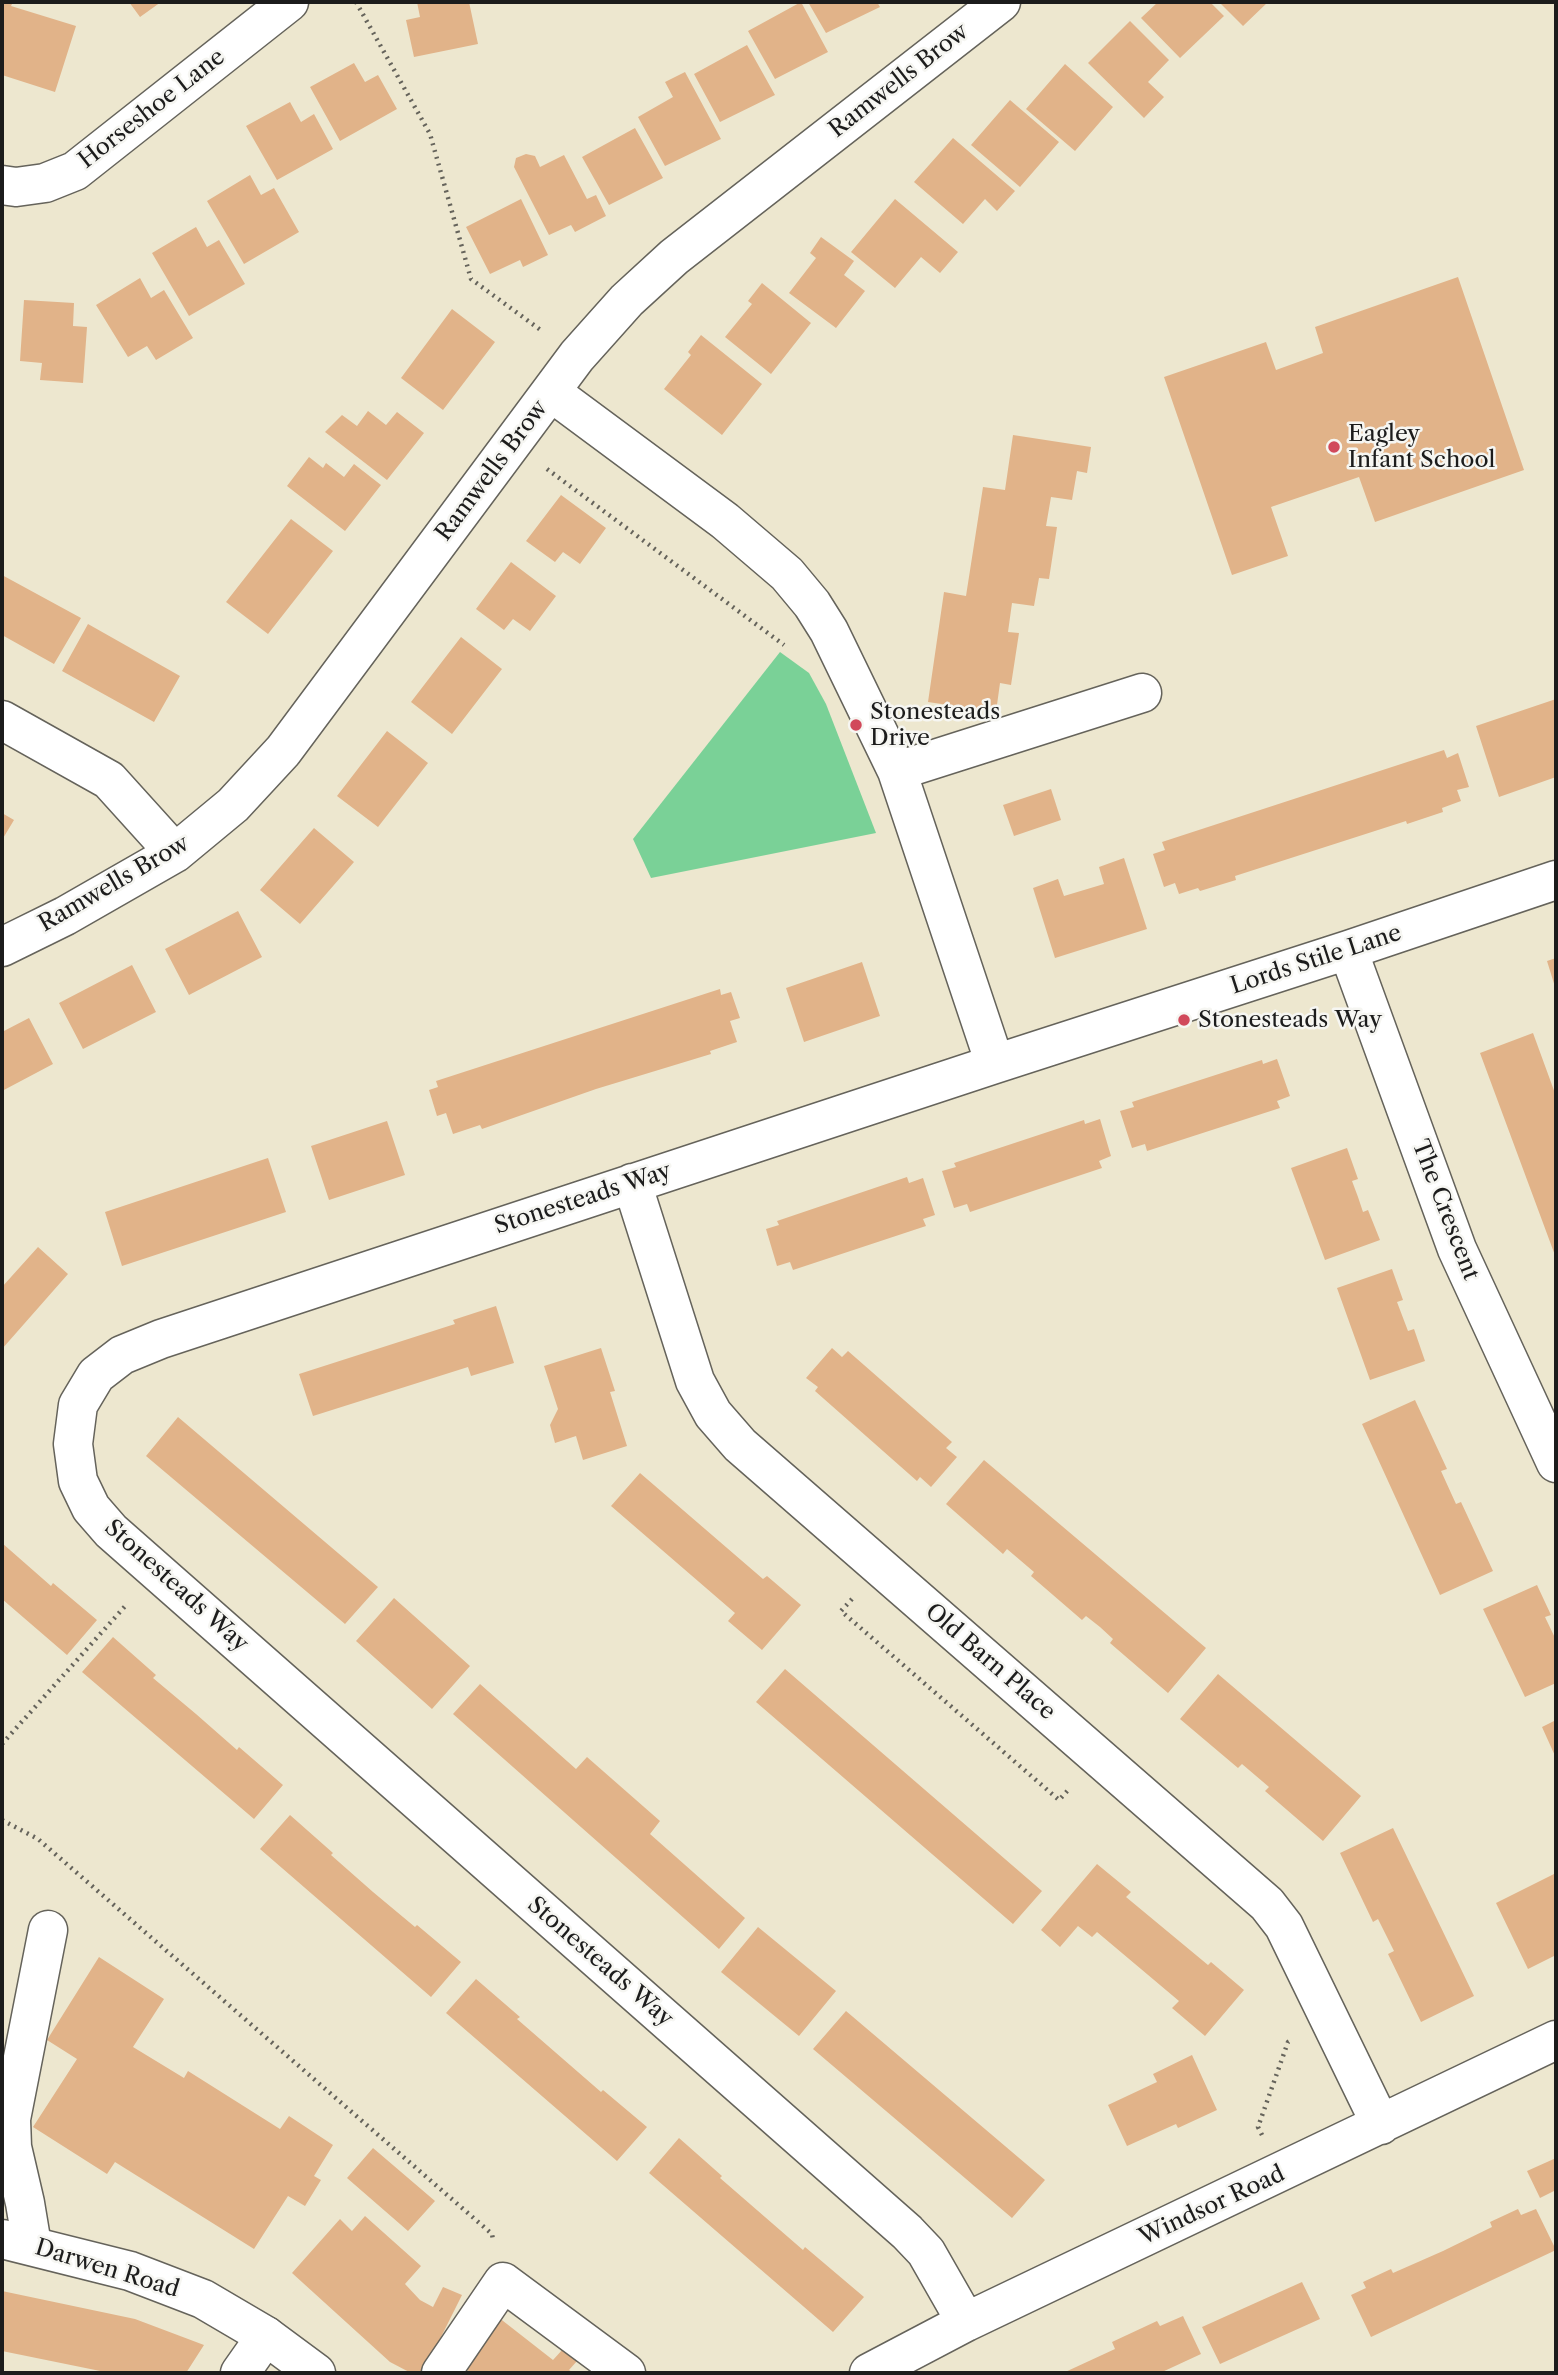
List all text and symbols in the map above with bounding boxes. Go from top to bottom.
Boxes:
street label: Ramwells Brow [824,18,974,144]
street label: Horseshoe Lane [73,43,231,175]
street label: Ramwells Brow [430,395,554,547]
place label: Eagley Infant School [1348,420,1495,474]
marker: Eagley Infant School [1326,439,1342,455]
place label: Stonesteads Drive [870,698,1000,752]
marker: Stonesteads Drive [848,717,864,733]
street label: Ramwells Brow [34,830,194,938]
street label: Lords Stile Lane [1227,919,1405,1001]
place label: Stonesteads Way [1198,1006,1382,1034]
marker: Stonesteads Way [1176,1012,1192,1028]
street label: The Crescent [1406,1136,1484,1284]
street label: Stonesteads Way [491,1157,675,1241]
street label: Stonesteads Way [98,1514,254,1658]
street label: Old Barn Place [919,1598,1061,1726]
street label: Stonesteads Way [522,1891,678,2033]
street label: Windsor Road [1135,2160,1289,2252]
street label: Darwen Road [32,2234,182,2304]

